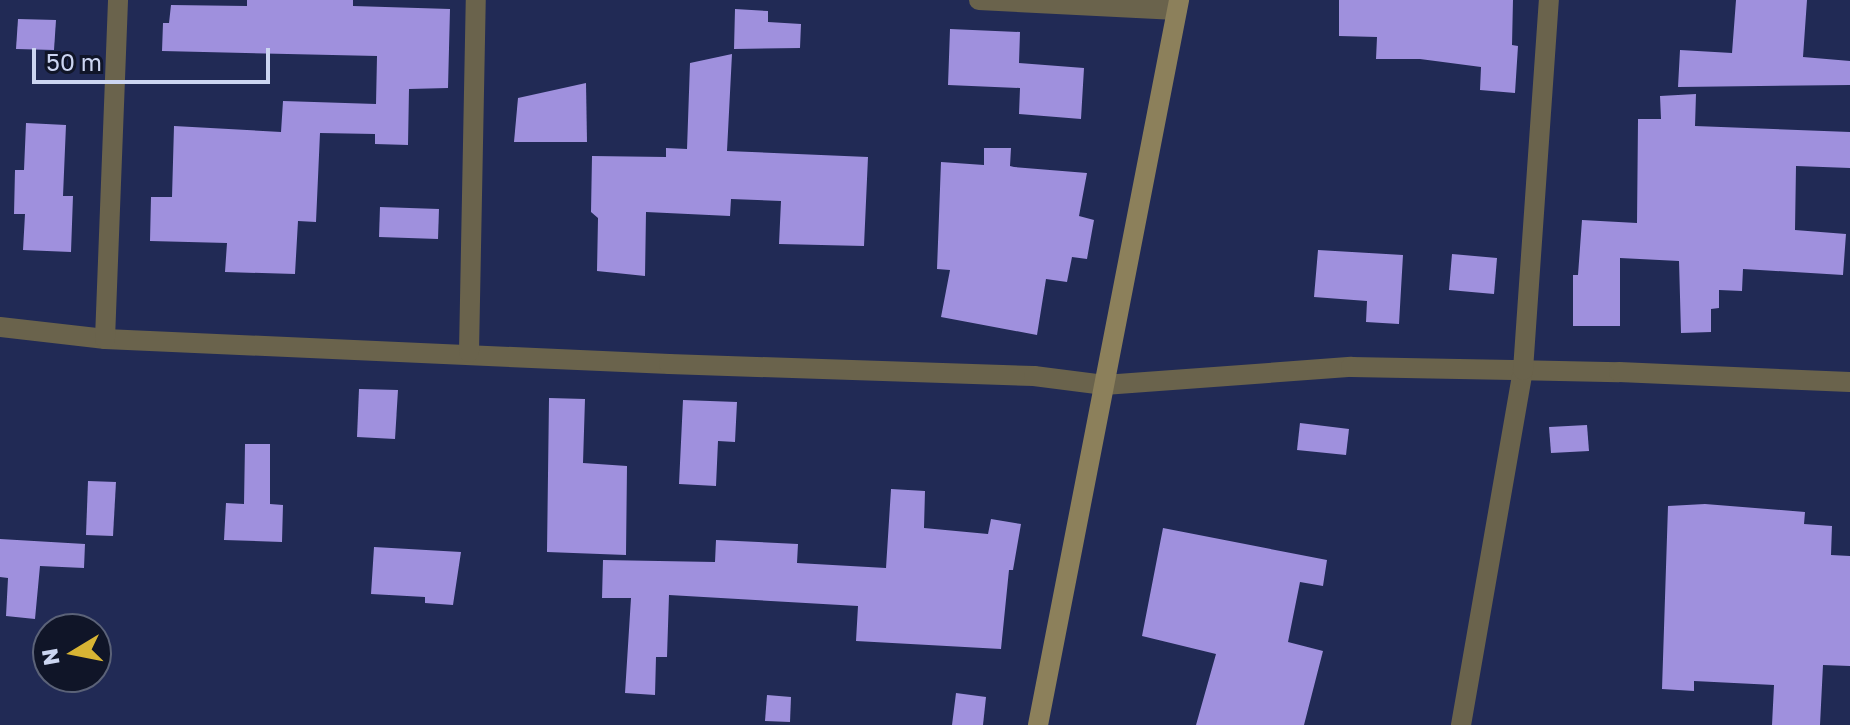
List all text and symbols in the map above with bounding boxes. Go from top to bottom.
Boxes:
scale bar [36,32,274,82]
text: 50 m [46,47,102,76]
north arrow [32,613,112,693]
text: N [35,646,65,667]

